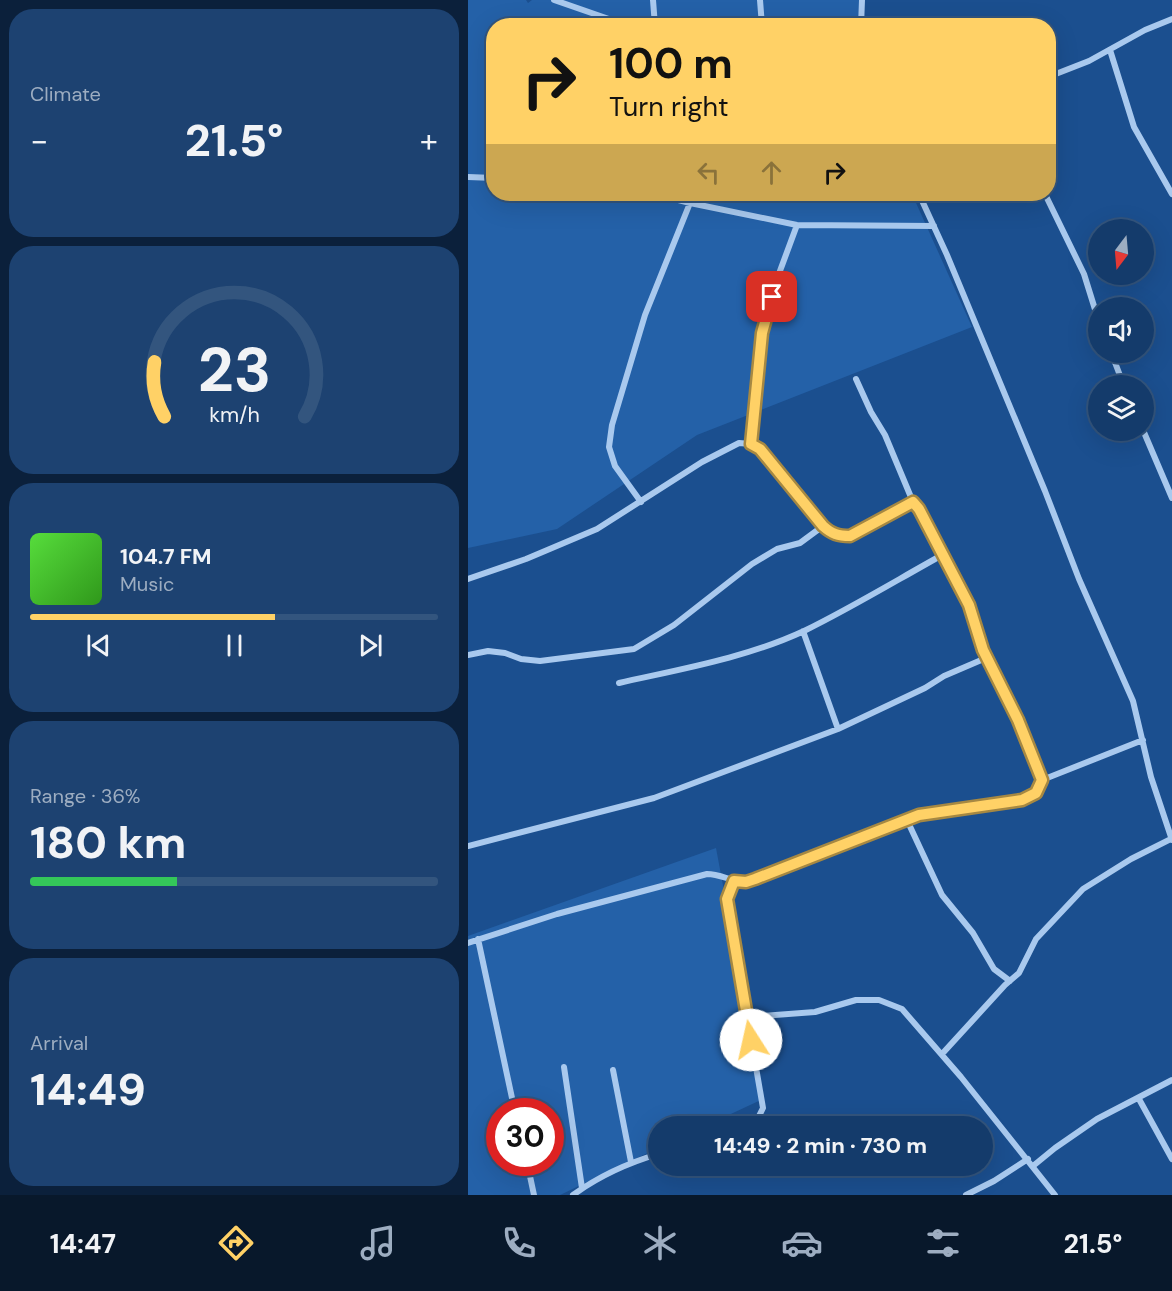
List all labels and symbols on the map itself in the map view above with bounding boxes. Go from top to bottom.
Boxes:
north arrow [1088,219,1154,285]
pin [746,271,797,322]
position arrow [719,1008,783,1072]
speed limit sign: 30 [486,1098,564,1176]

